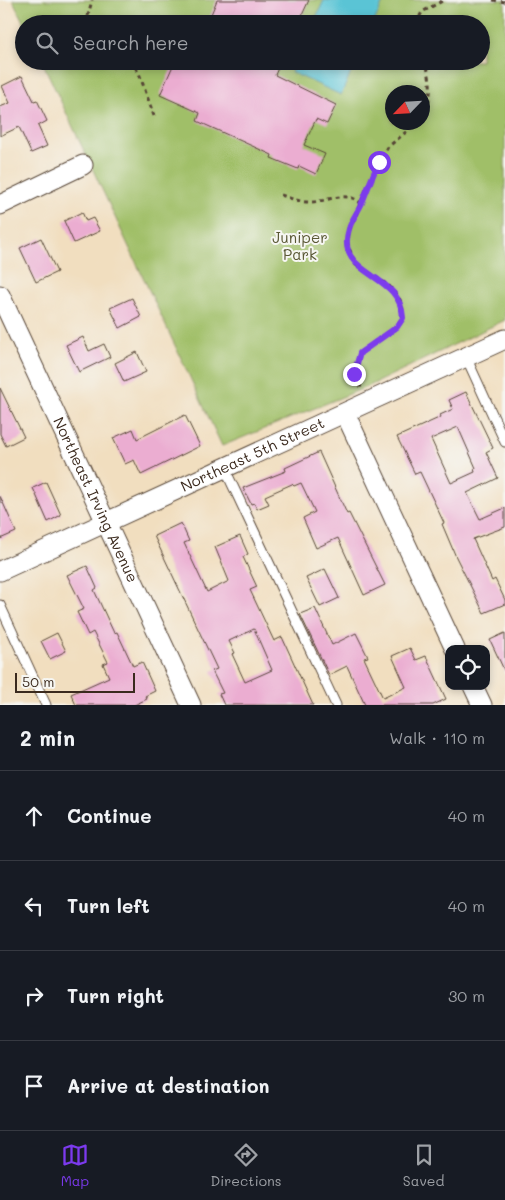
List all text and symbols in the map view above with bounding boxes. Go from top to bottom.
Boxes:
search box [15,15,490,70]
icon: search [33,29,61,57]
text: Search here [73,30,189,55]
north arrow [385,85,430,130]
route start [368,151,391,174]
park label: Juniper Park [272,227,328,264]
route end [343,363,366,386]
street label: Northeast 5th Street [177,412,327,496]
street label: Northeast Irving Avenue [49,413,143,585]
map controls [445,645,490,690]
button: locate [445,645,490,690]
scale bar [15,670,135,693]
text: 50 m [22,672,54,691]
text: 2 min [20,724,75,751]
text: Walk · 110 m [389,727,485,748]
icon: ahead [20,802,48,830]
text: Continue [67,803,152,828]
text: 40 m [448,805,485,826]
icon: left [20,892,48,920]
text: Turn left [67,893,150,918]
text: 40 m [448,895,485,916]
icon: right [20,982,48,1010]
text: Turn right [67,983,164,1008]
text: 30 m [448,985,485,1006]
icon: arrive [20,1072,48,1100]
text: Arrive at destination [67,1073,270,1098]
tab: Map [61,1141,89,1190]
tab: Directions [210,1141,282,1190]
tab: Saved [403,1141,444,1190]

